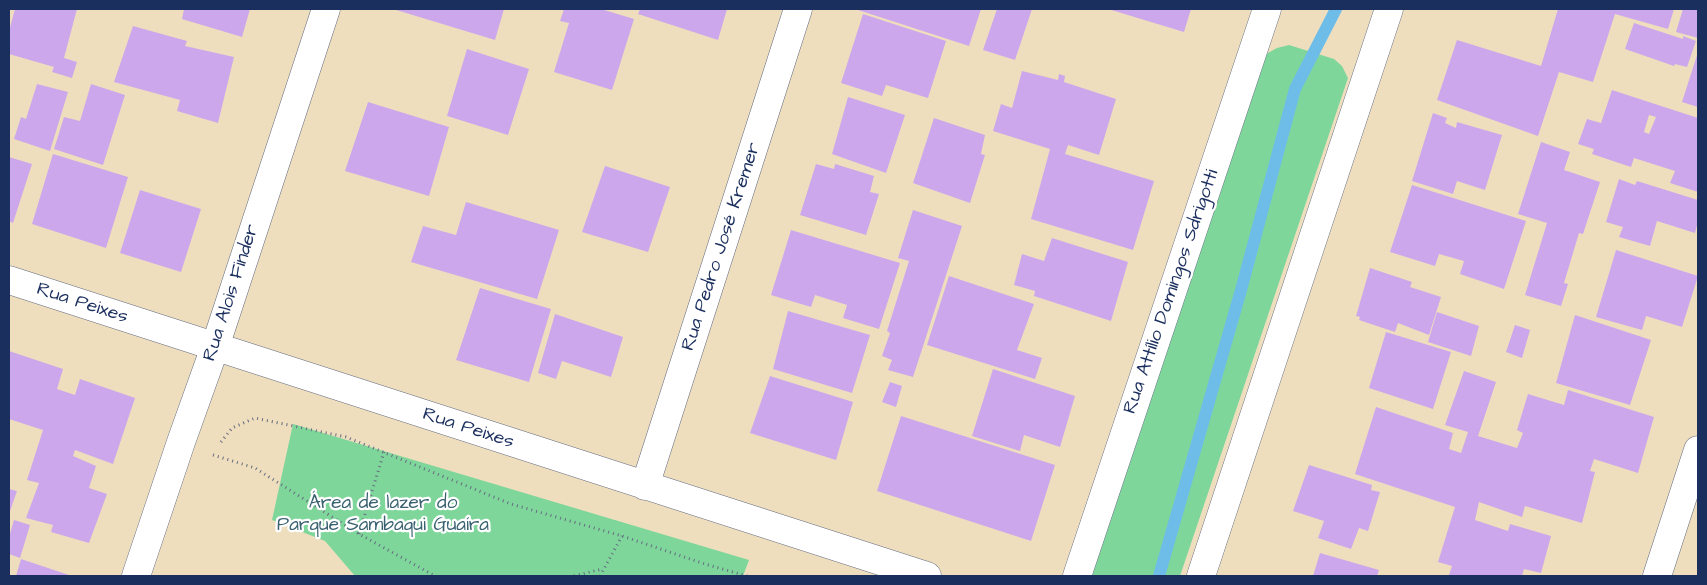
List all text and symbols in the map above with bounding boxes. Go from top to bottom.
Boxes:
street label: Rua Pedro José Kremer [678,140,766,354]
street label: Rua Attílio Domingos Sdrigotti [1119,167,1225,417]
street label: Rua Alois Finder [199,222,265,364]
street label: Rua Peixes [34,279,130,329]
street label: Rua Peixes [420,404,516,454]
park label: Área de lazer do Parque Sambaqui Guaíra [277,493,489,537]

